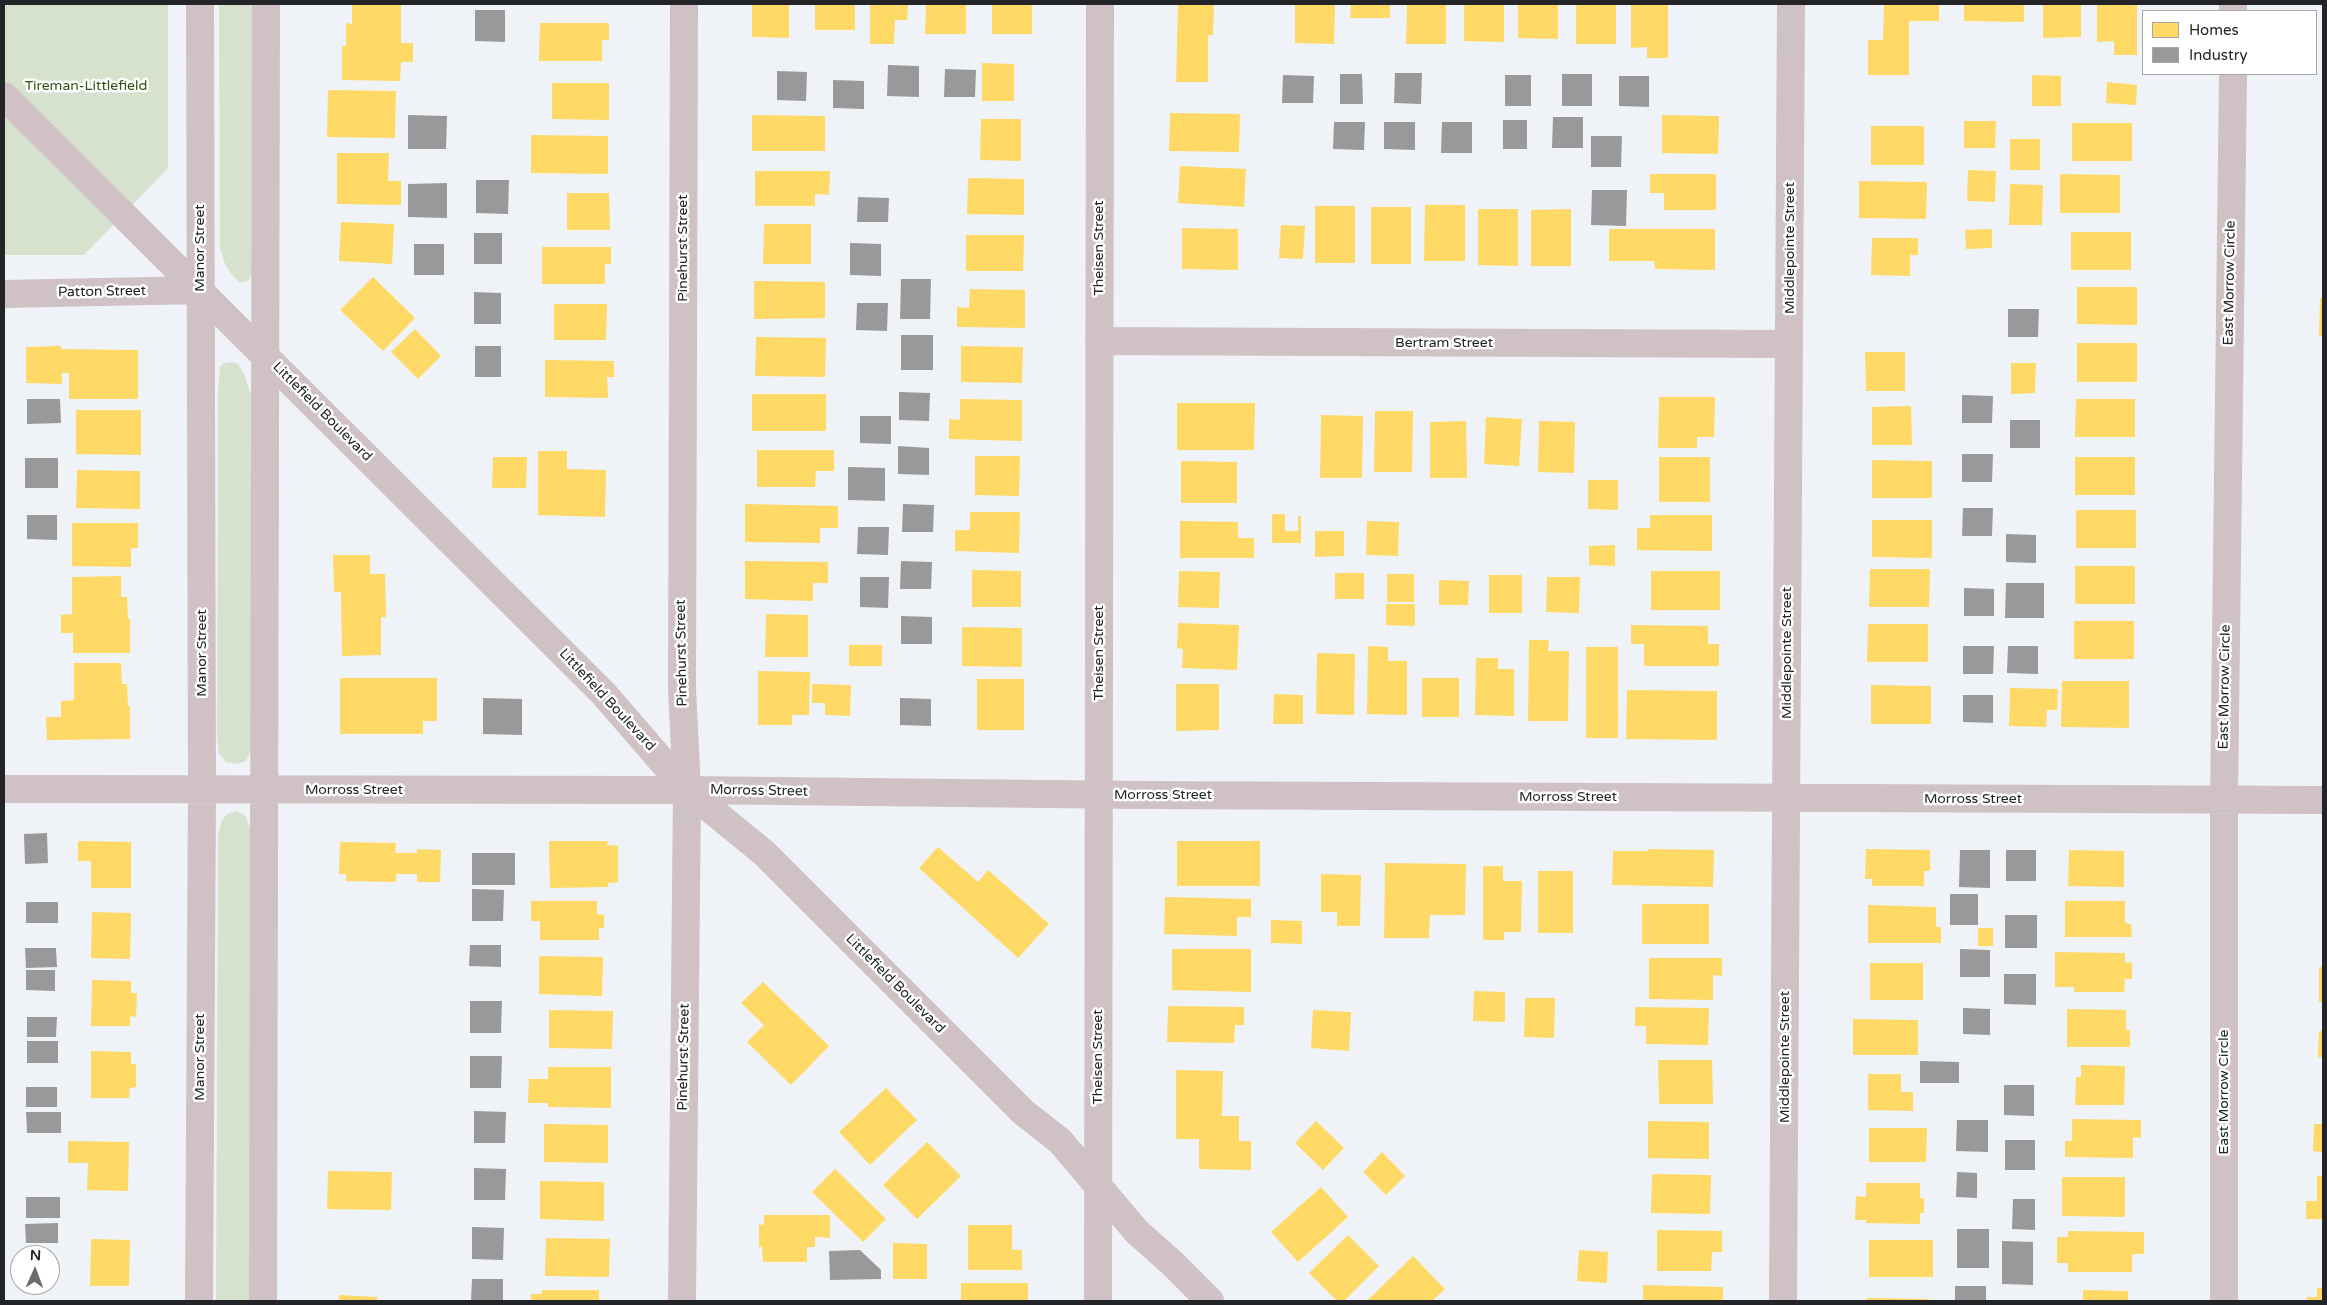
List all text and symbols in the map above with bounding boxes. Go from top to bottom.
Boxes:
legend [2142,10,2317,75]
text: Homes [2189,21,2239,39]
text: Industry [2189,46,2248,64]
park label: Tireman-Littlefield [25,78,147,94]
street label: Middlepointe Street [1782,182,1798,314]
street label: Pinehurst Street [675,194,691,302]
street label: Theisen Street [1091,200,1107,296]
street label: Manor Street [192,204,208,292]
street label: East Morrow Circle [2221,220,2239,346]
street label: Patton Street [58,283,146,301]
street label: Bertram Street [1395,335,1493,351]
street label: Littlefield Boulevard [269,359,375,465]
street label: Middlepointe Street [1779,587,1795,719]
street label: Pinehurst Street [673,599,691,707]
street label: Theisen Street [1091,605,1107,701]
street label: Manor Street [194,609,210,697]
street label: East Morrow Circle [2216,624,2234,750]
street label: Littlefield Boulevard [555,645,659,755]
street label: Morross Street [305,782,403,798]
street label: Morross Street [710,782,808,800]
street label: Morross Street [1114,787,1212,803]
street label: Morross Street [1519,789,1617,805]
street label: Morross Street [1924,791,2022,807]
street label: Littlefield Boulevard [842,931,948,1037]
street label: Middlepointe Street [1777,991,1793,1123]
street label: Pinehurst Street [675,1003,693,1111]
street label: Theisen Street [1090,1009,1106,1105]
street label: Manor Street [192,1013,208,1101]
street label: East Morrow Circle [2216,1029,2232,1155]
north arrow [10,1245,60,1295]
text: N [30,1247,41,1264]

